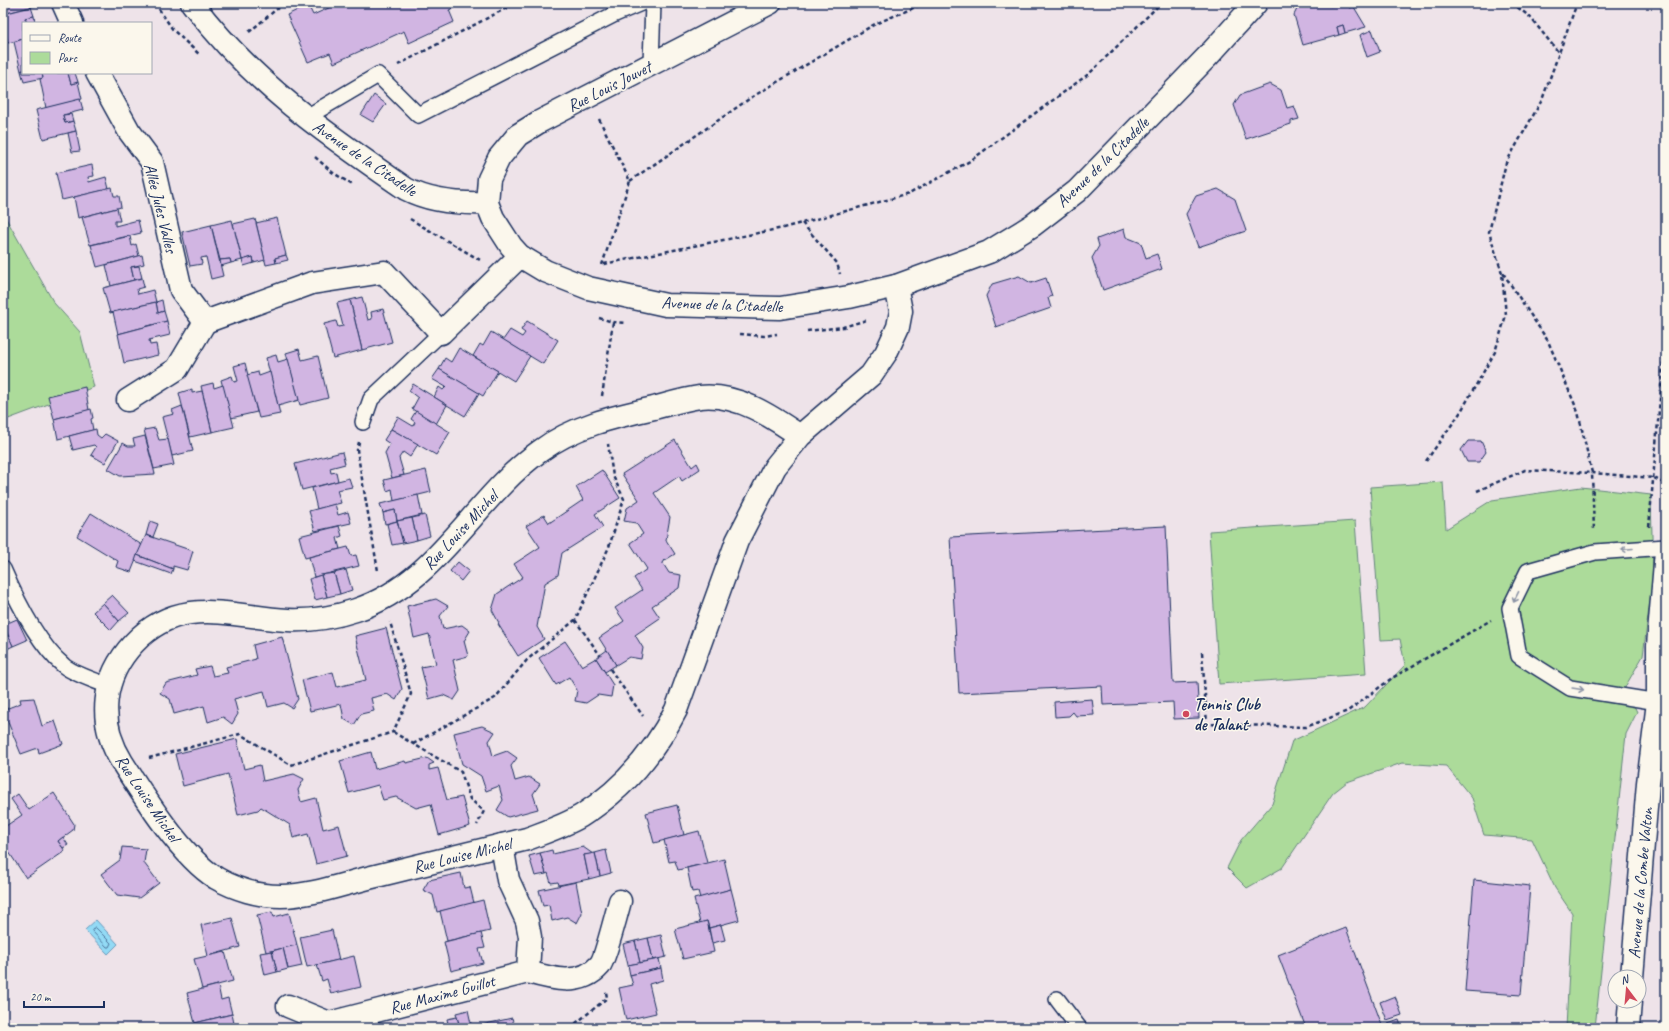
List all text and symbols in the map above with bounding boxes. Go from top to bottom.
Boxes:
legend [22,22,152,74]
text: Route [58,30,82,46]
text: Parc [58,50,78,66]
street label: Rue Louis Jouvet [564,55,657,117]
street label: Avenue de la Citadelle [1052,112,1154,212]
street label: Avenue de la Citadelle [309,116,422,202]
street label: Allée Jules Valles [139,161,182,256]
street label: Avenue de la Citadelle [661,292,784,317]
street label: Rue Louise Michel [418,484,504,574]
one-way arrow [1621,545,1634,553]
one-way arrow [1512,591,1519,603]
one-way arrow [1572,685,1585,693]
place label: Tennis Club de Talant [1194,694,1261,735]
marker: Tennis Club de Talant [1181,709,1191,719]
street label: Rue Louise Michel [111,751,186,848]
street label: Avenue de la Combe Valton [1623,805,1658,959]
street label: Rue Louise Michel [411,832,516,878]
north arrow [1607,969,1647,1009]
street label: Rue Maxime Guillot [387,970,499,1019]
text: N [1619,971,1632,987]
scale bar [24,983,104,1009]
text: 20 m [30,989,52,1005]

